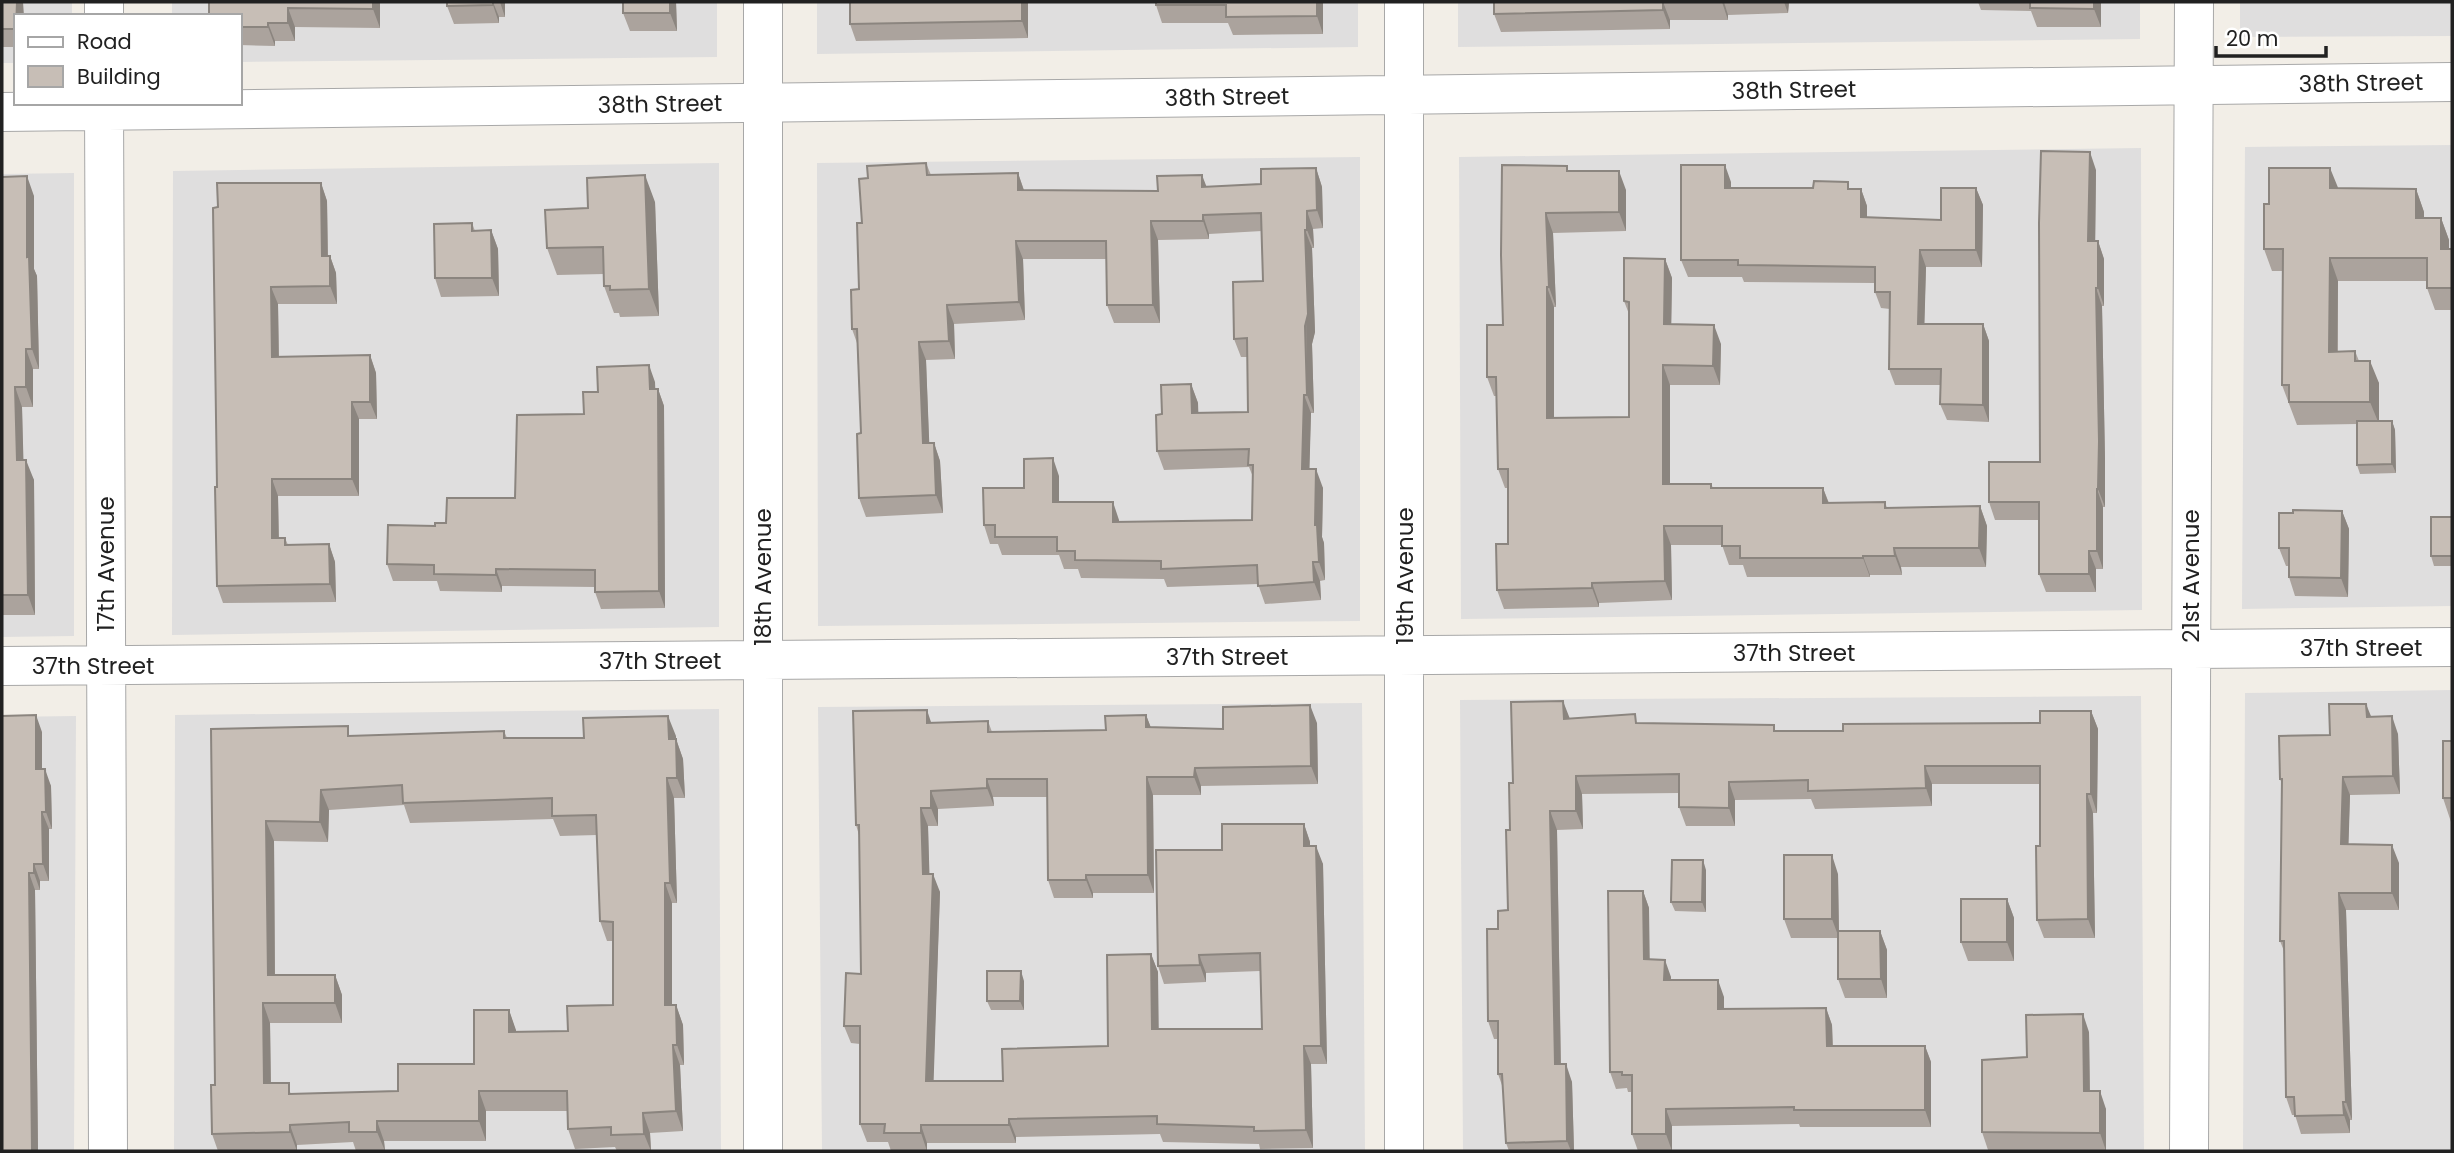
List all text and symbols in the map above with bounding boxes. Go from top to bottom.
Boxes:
legend [14,14,242,105]
scale bar [2216,14,2326,58]
text: 20 m [2226,24,2279,53]
text: Road [77,27,132,56]
text: Building [77,62,161,91]
street label: 38th Street [2298,66,2424,100]
street label: 38th Street [1731,73,1857,107]
street label: 38th Street [1164,80,1290,114]
street label: 38th Street [597,87,723,121]
street label: 17th Avenue [90,496,122,632]
street label: 19th Avenue [1389,507,1421,645]
street label: 18th Avenue [747,508,779,646]
street label: 21st Avenue [2175,509,2207,643]
street label: 37th Street [2300,632,2422,664]
street label: 37th Street [1733,637,1855,669]
street label: 37th Street [1166,641,1288,673]
street label: 37th Street [599,645,721,677]
street label: 37th Street [32,650,154,682]

